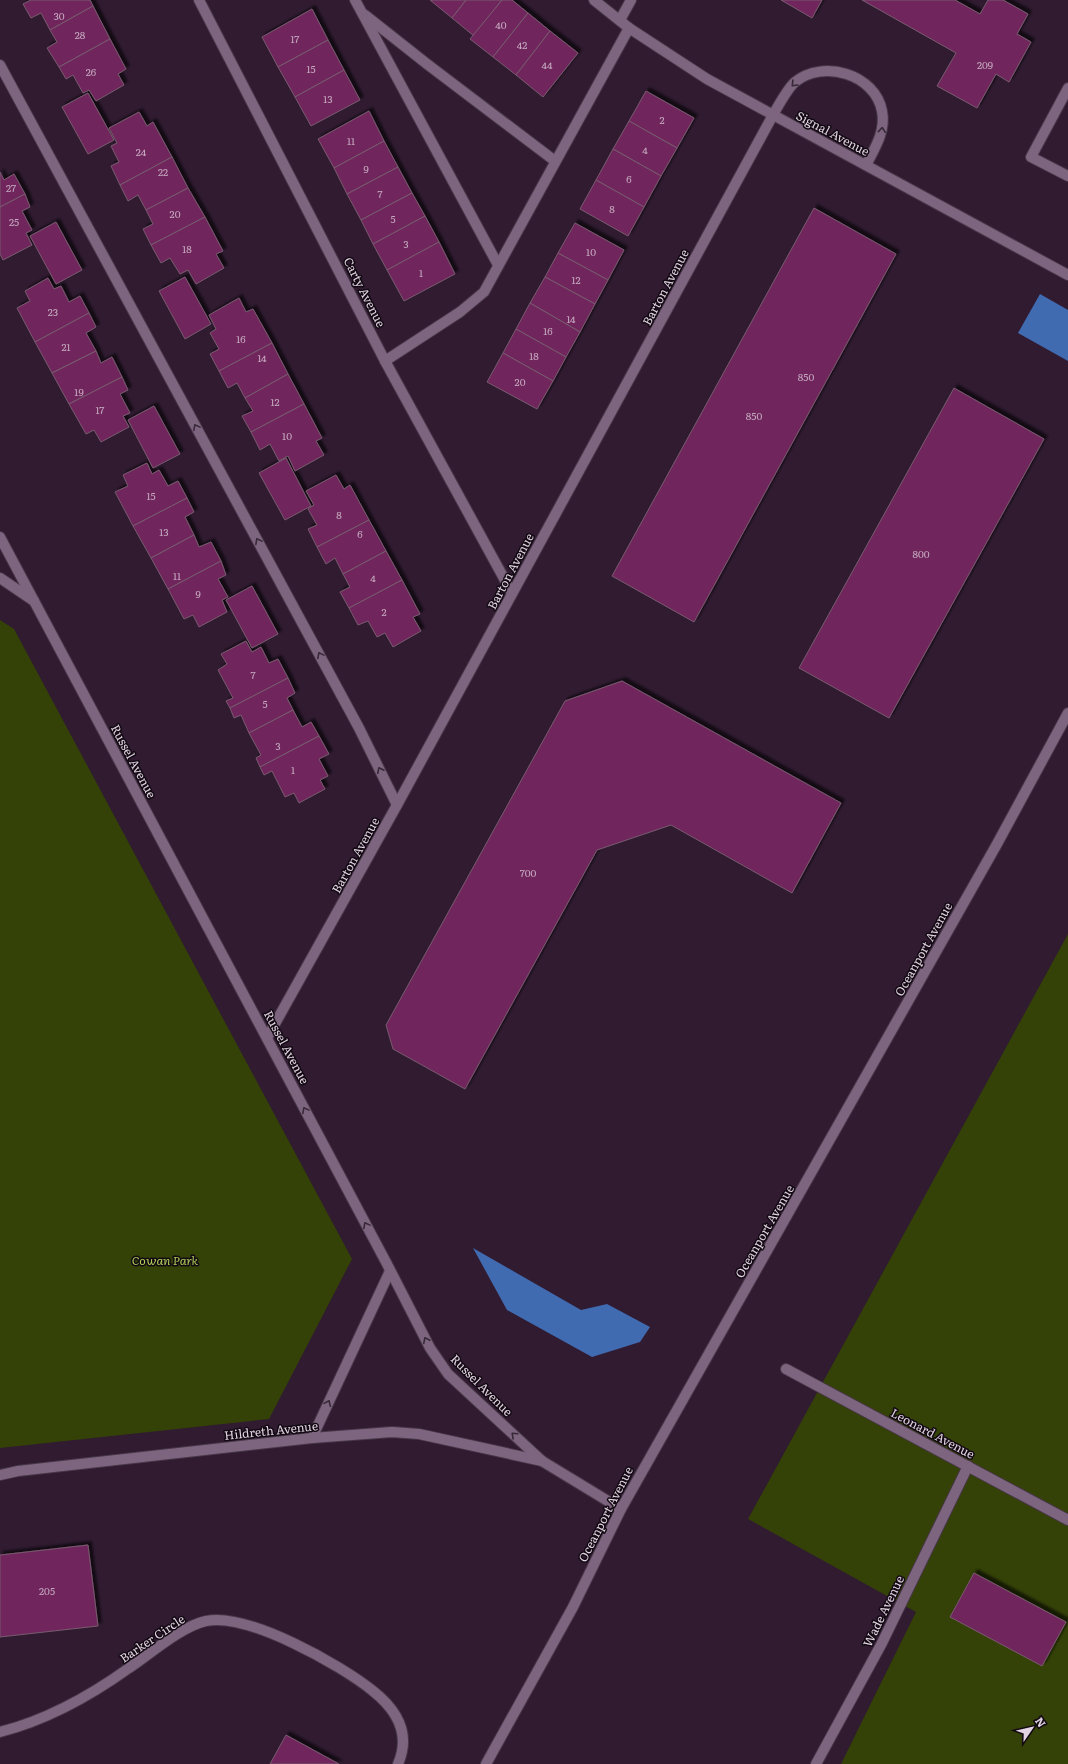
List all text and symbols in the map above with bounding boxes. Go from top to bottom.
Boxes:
house number: 30 [53,8,65,23]
house number: 40 [495,17,507,32]
house number: 28 [75,27,86,42]
house number: 17 [291,31,299,46]
house number: 42 [517,37,527,52]
house number: 44 [541,57,553,72]
house number: 209 [977,57,993,72]
house number: 15 [306,61,316,76]
house number: 26 [86,64,97,79]
one-way arrow [792,80,799,87]
house number: 13 [323,91,333,106]
street label: Signal Avenue [793,106,873,160]
house number: 2 [659,112,665,127]
one-way arrow [877,127,886,133]
house number: 11 [347,133,355,148]
house number: 4 [642,142,648,157]
house number: 24 [136,144,147,159]
house number: 9 [363,161,369,176]
house number: 22 [158,164,168,179]
house number: 6 [626,171,632,186]
house number: 27 [6,180,16,195]
house number: 7 [377,186,383,201]
house number: 8 [609,201,615,216]
house number: 20 [170,206,181,221]
house number: 5 [390,211,396,226]
house number: 25 [9,214,19,229]
house number: 3 [403,236,409,251]
house number: 18 [182,241,192,256]
house number: 10 [586,244,596,259]
street label: Barton Avenue [637,246,693,328]
street label: Carty Avenue [340,254,390,330]
house number: 1 [419,265,423,280]
house number: 12 [571,272,581,287]
house number: 23 [48,304,58,319]
house number: 14 [566,311,576,326]
house number: 16 [543,323,553,338]
house number: 16 [236,331,246,346]
house number: 21 [61,339,71,354]
house number: 18 [529,348,539,363]
house number: 14 [257,350,267,365]
house number: 850 [798,369,814,384]
house number: 20 [515,374,526,389]
house number: 19 [74,384,84,399]
house number: 12 [270,394,280,409]
house number: 17 [96,402,104,417]
house number: 850 [746,408,762,423]
one-way arrow [193,424,201,431]
house number: 10 [282,428,292,443]
house number: 15 [146,488,156,503]
house number: 8 [336,507,342,522]
house number: 13 [159,524,169,539]
house number: 6 [357,526,363,541]
street label: Barton Avenue [482,530,538,612]
one-way arrow [255,538,263,545]
house number: 800 [912,546,930,561]
house number: 11 [173,568,181,583]
house number: 4 [370,570,376,585]
house number: 9 [195,586,201,601]
house number: 2 [381,604,387,619]
one-way arrow [317,652,324,660]
house number: 7 [250,667,256,682]
house number: 5 [262,696,268,711]
street label: Russel Avenue [107,721,161,801]
house number: 3 [275,738,281,753]
house number: 1 [291,762,295,777]
one-way arrow [377,767,385,775]
street label: Barton Avenue [327,814,383,896]
house number: 700 [520,865,537,880]
street label: Oceanport Avenue [890,899,956,999]
street label: Russel Avenue [260,1007,314,1087]
one-way arrow [302,1107,310,1114]
street label: Oceanport Avenue [730,1181,798,1281]
one-way arrow [363,1222,371,1229]
park label: Cowan Park [132,1251,199,1269]
one-way arrow [423,1337,430,1344]
street label: Russel Avenue [447,1350,517,1420]
one-way arrow [323,1399,331,1407]
street label: Leonard Avenue [888,1403,978,1463]
street label: Hildreth Avenue [223,1416,319,1444]
one-way arrow [511,1432,519,1439]
street label: Oceanport Avenue [573,1463,637,1565]
street label: Wade Avenue [858,1572,908,1650]
house number: 205 [39,1583,55,1598]
street label: Barker Circle [116,1610,188,1666]
north arrow [1012,1708,1052,1748]
text: N [1032,1714,1050,1730]

